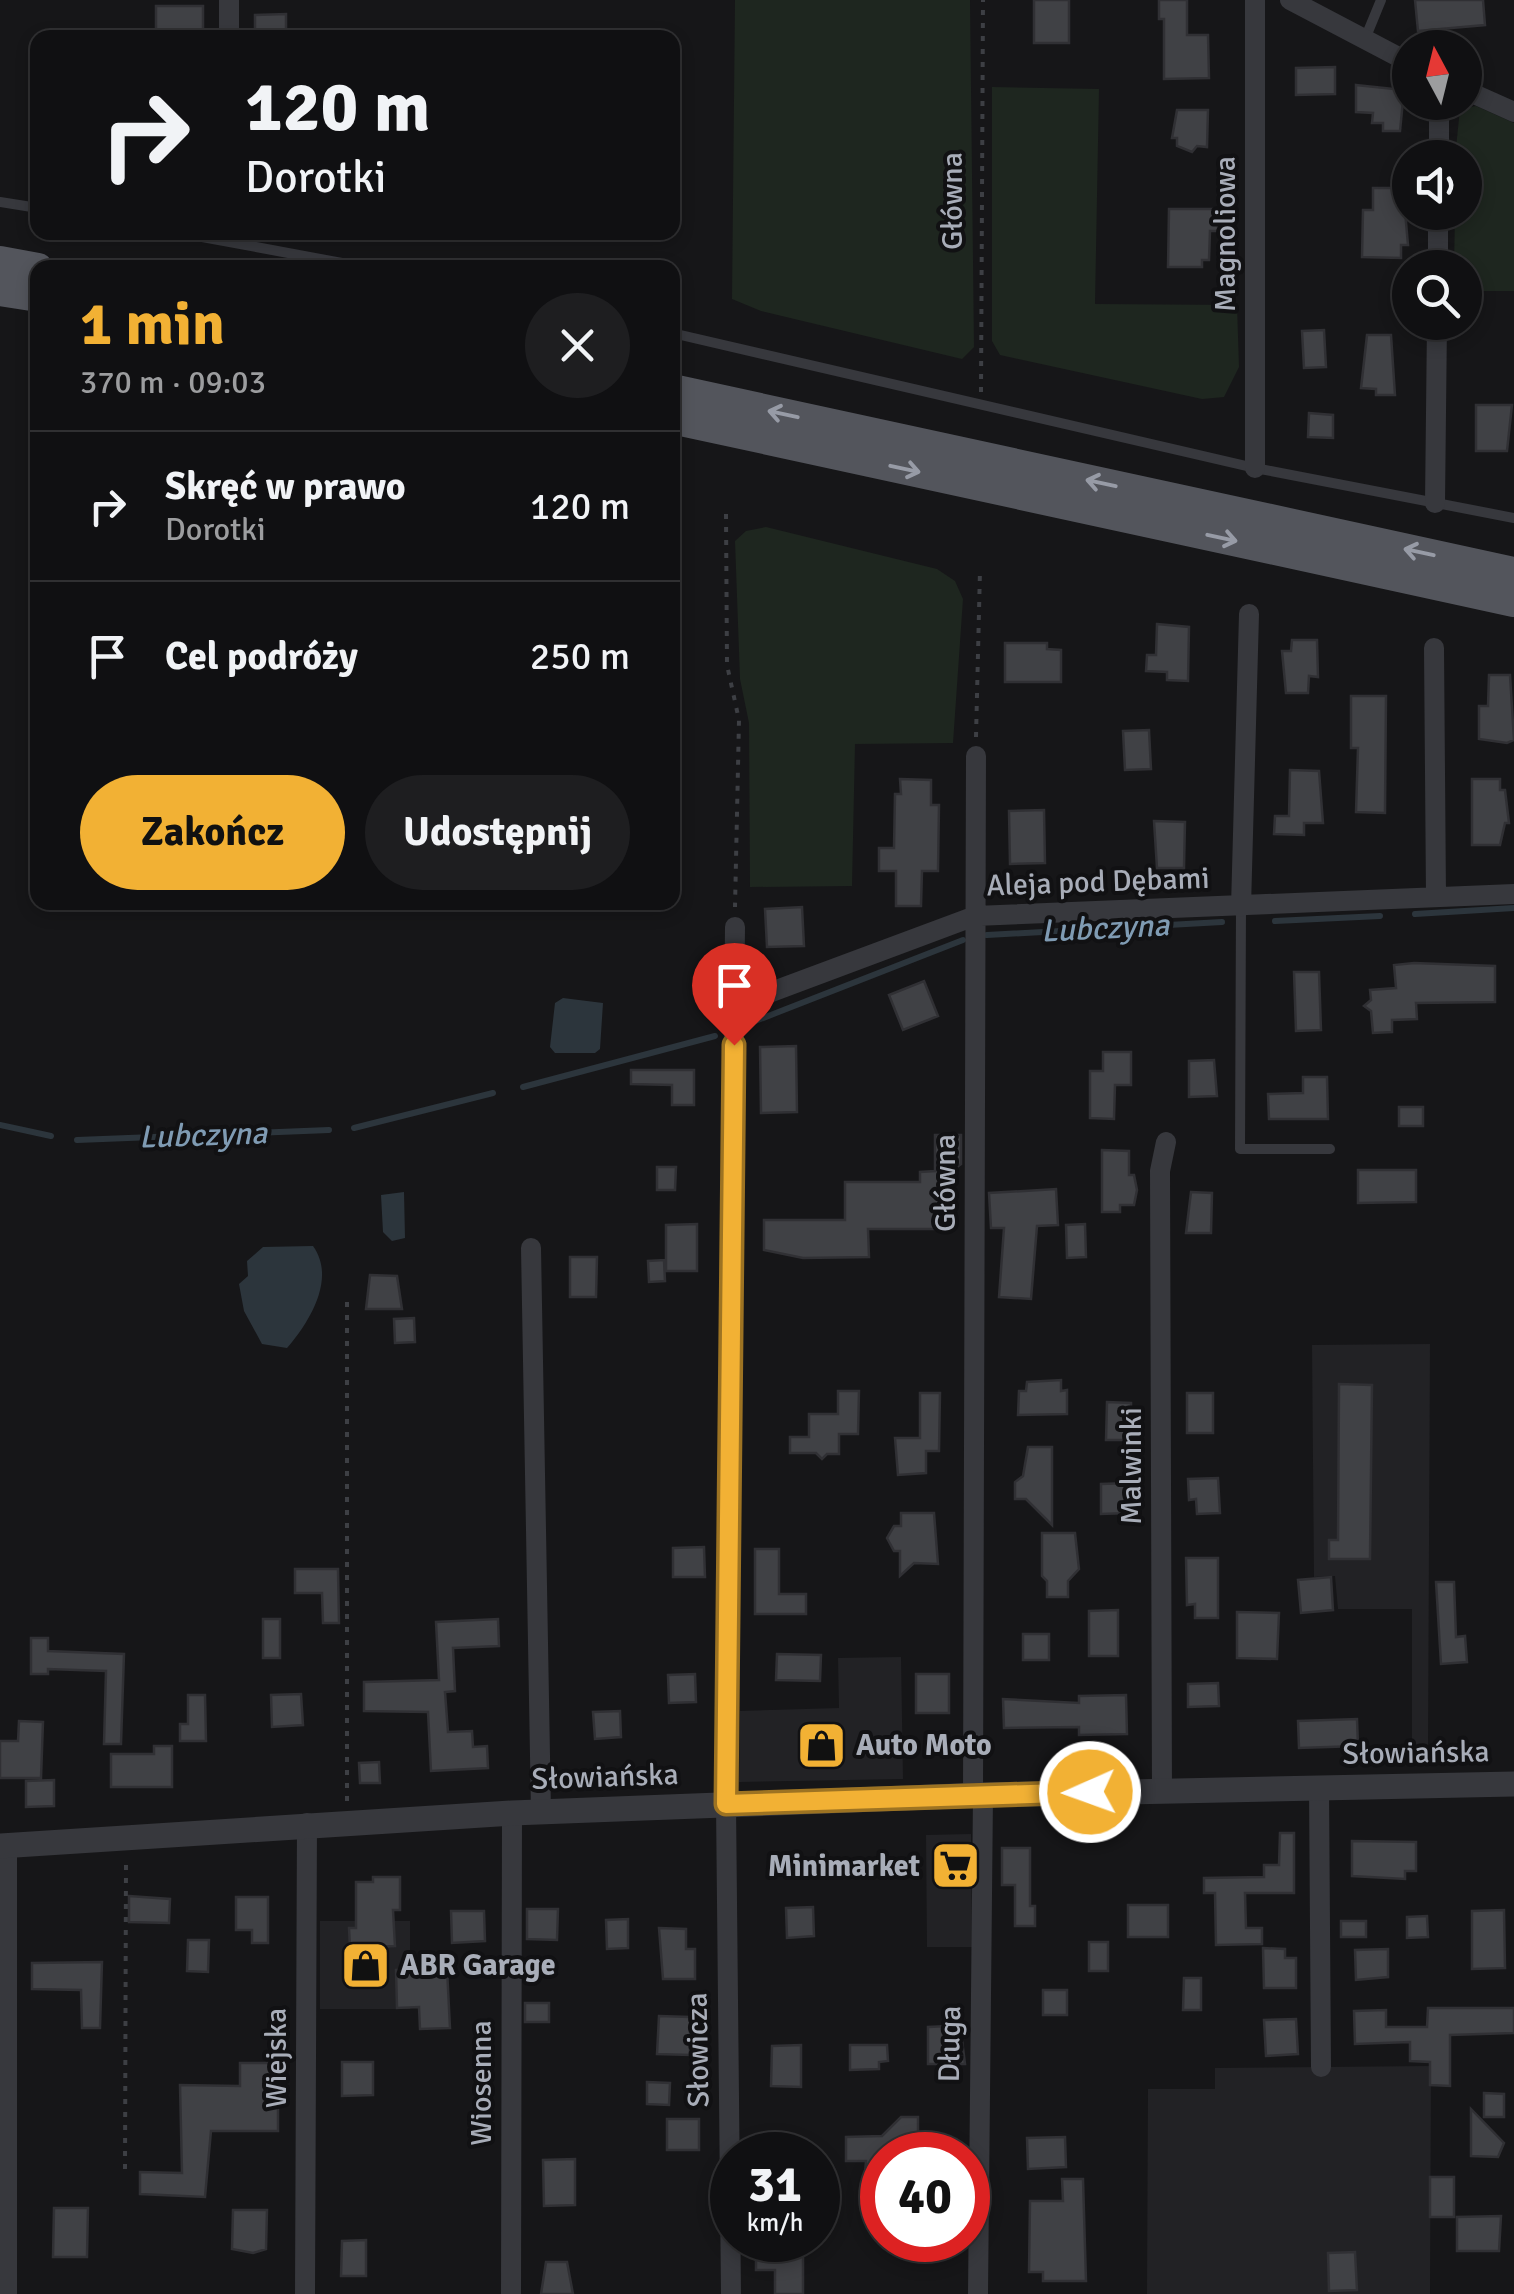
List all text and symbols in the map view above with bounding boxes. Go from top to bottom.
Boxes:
north arrow [1392,30,1482,120]
map controls [1392,30,1482,340]
text: 120 m [245,64,430,150]
icon: right [80,70,210,200]
button: sound [1392,140,1482,230]
text: Dorotki [245,150,387,205]
street label: Główna [934,152,971,250]
street label: Magnoliowa [1207,156,1244,312]
button: search [1392,250,1482,340]
text: 1 min [80,288,225,362]
button: close [525,293,630,398]
text: 370 m · 09:03 [80,363,266,402]
one-way arrow [768,404,800,423]
one-way arrow [888,460,920,479]
text: Skręć w prawo [165,463,406,510]
one-way arrow [1086,473,1118,492]
icon: right [80,479,135,534]
text: 120 m [530,483,630,530]
text: Dorotki [165,510,266,549]
one-way arrow [1205,529,1237,548]
one-way arrow [1404,542,1436,561]
icon: arrive [80,629,135,684]
text: Cel podróży [165,633,358,680]
text: 250 m [530,633,630,680]
button: Zakończ [80,775,345,890]
button: Udostępnij [365,775,630,890]
street label: Aleja pod Dębami [986,860,1210,904]
water label: Lubczyna [1040,905,1171,951]
pin [692,943,777,1046]
icon: arrive [707,958,762,1013]
water label: Lubczyna [138,1113,269,1157]
street label: Główna [927,1134,964,1232]
street label: Malwinki [1113,1407,1150,1525]
shop icon: Auto Moto [795,1719,847,1771]
place label: Auto Moto [856,1727,992,1764]
street label: Słowiańska [1342,1733,1490,1773]
position arrow [1038,1740,1142,1844]
street label: Słowiańska [531,1756,679,1798]
supermarket icon: Minimarket [929,1840,981,1892]
place label: Minimarket [768,1848,920,1885]
shop icon: ABR Garage [339,1939,391,1991]
place label: ABR Garage [400,1947,556,1984]
street label: Słowicza [678,1992,718,2108]
street label: Długa [931,2005,969,2083]
street label: Wiejska [258,2008,295,2108]
street label: Wiosenna [463,2020,500,2146]
speed limit sign: 40 [860,2132,990,2262]
text: 31 [748,2154,802,2216]
text: km/h [747,2207,803,2238]

